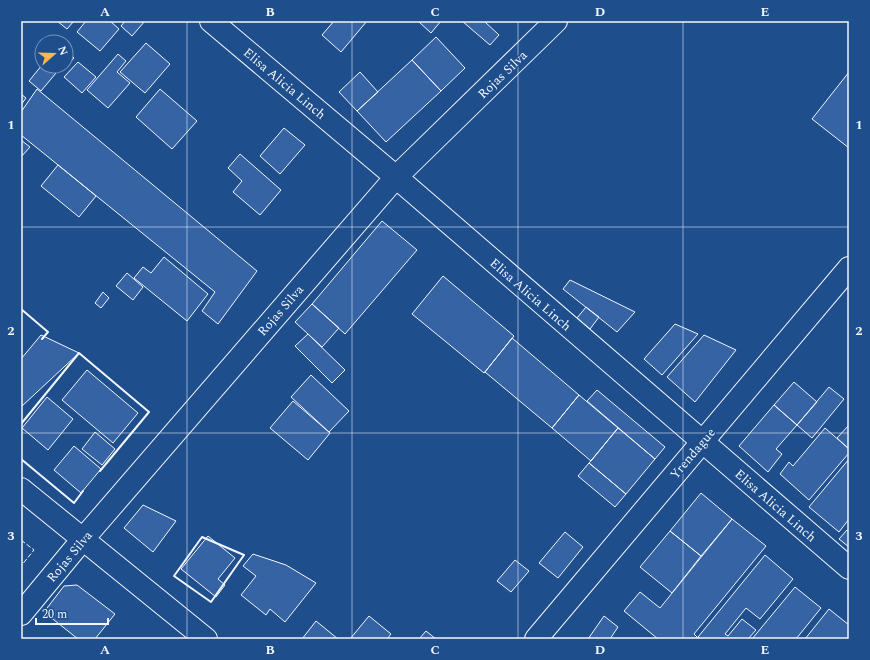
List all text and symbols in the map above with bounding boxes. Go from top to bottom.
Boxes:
text: A [100,2,110,22]
text: B [265,2,275,22]
text: C [430,2,440,22]
text: D [595,2,605,22]
text: E [761,2,770,22]
north arrow [34,34,74,74]
street label: Elisa Alicia Linch [239,43,330,125]
text: N [53,44,72,58]
street label: Rojas Silva [473,45,533,104]
text: 1 [7,115,15,135]
text: 1 [855,115,863,135]
street label: Elisa Alicia Linch [485,254,576,336]
street label: Rojas Silva [253,280,309,341]
text: 2 [7,321,15,341]
text: 2 [855,321,863,341]
street label: Yrendague [665,423,720,484]
street label: Elisa Alicia Linch [730,465,821,547]
text: 3 [7,526,15,546]
street label: Rojas Silva [42,526,98,587]
text: 3 [855,526,863,546]
scale bar [36,600,108,626]
text: 20 m [42,605,67,624]
text: A [100,640,110,660]
text: B [265,640,275,660]
text: C [430,640,440,660]
text: D [595,640,605,660]
text: E [761,640,770,660]

